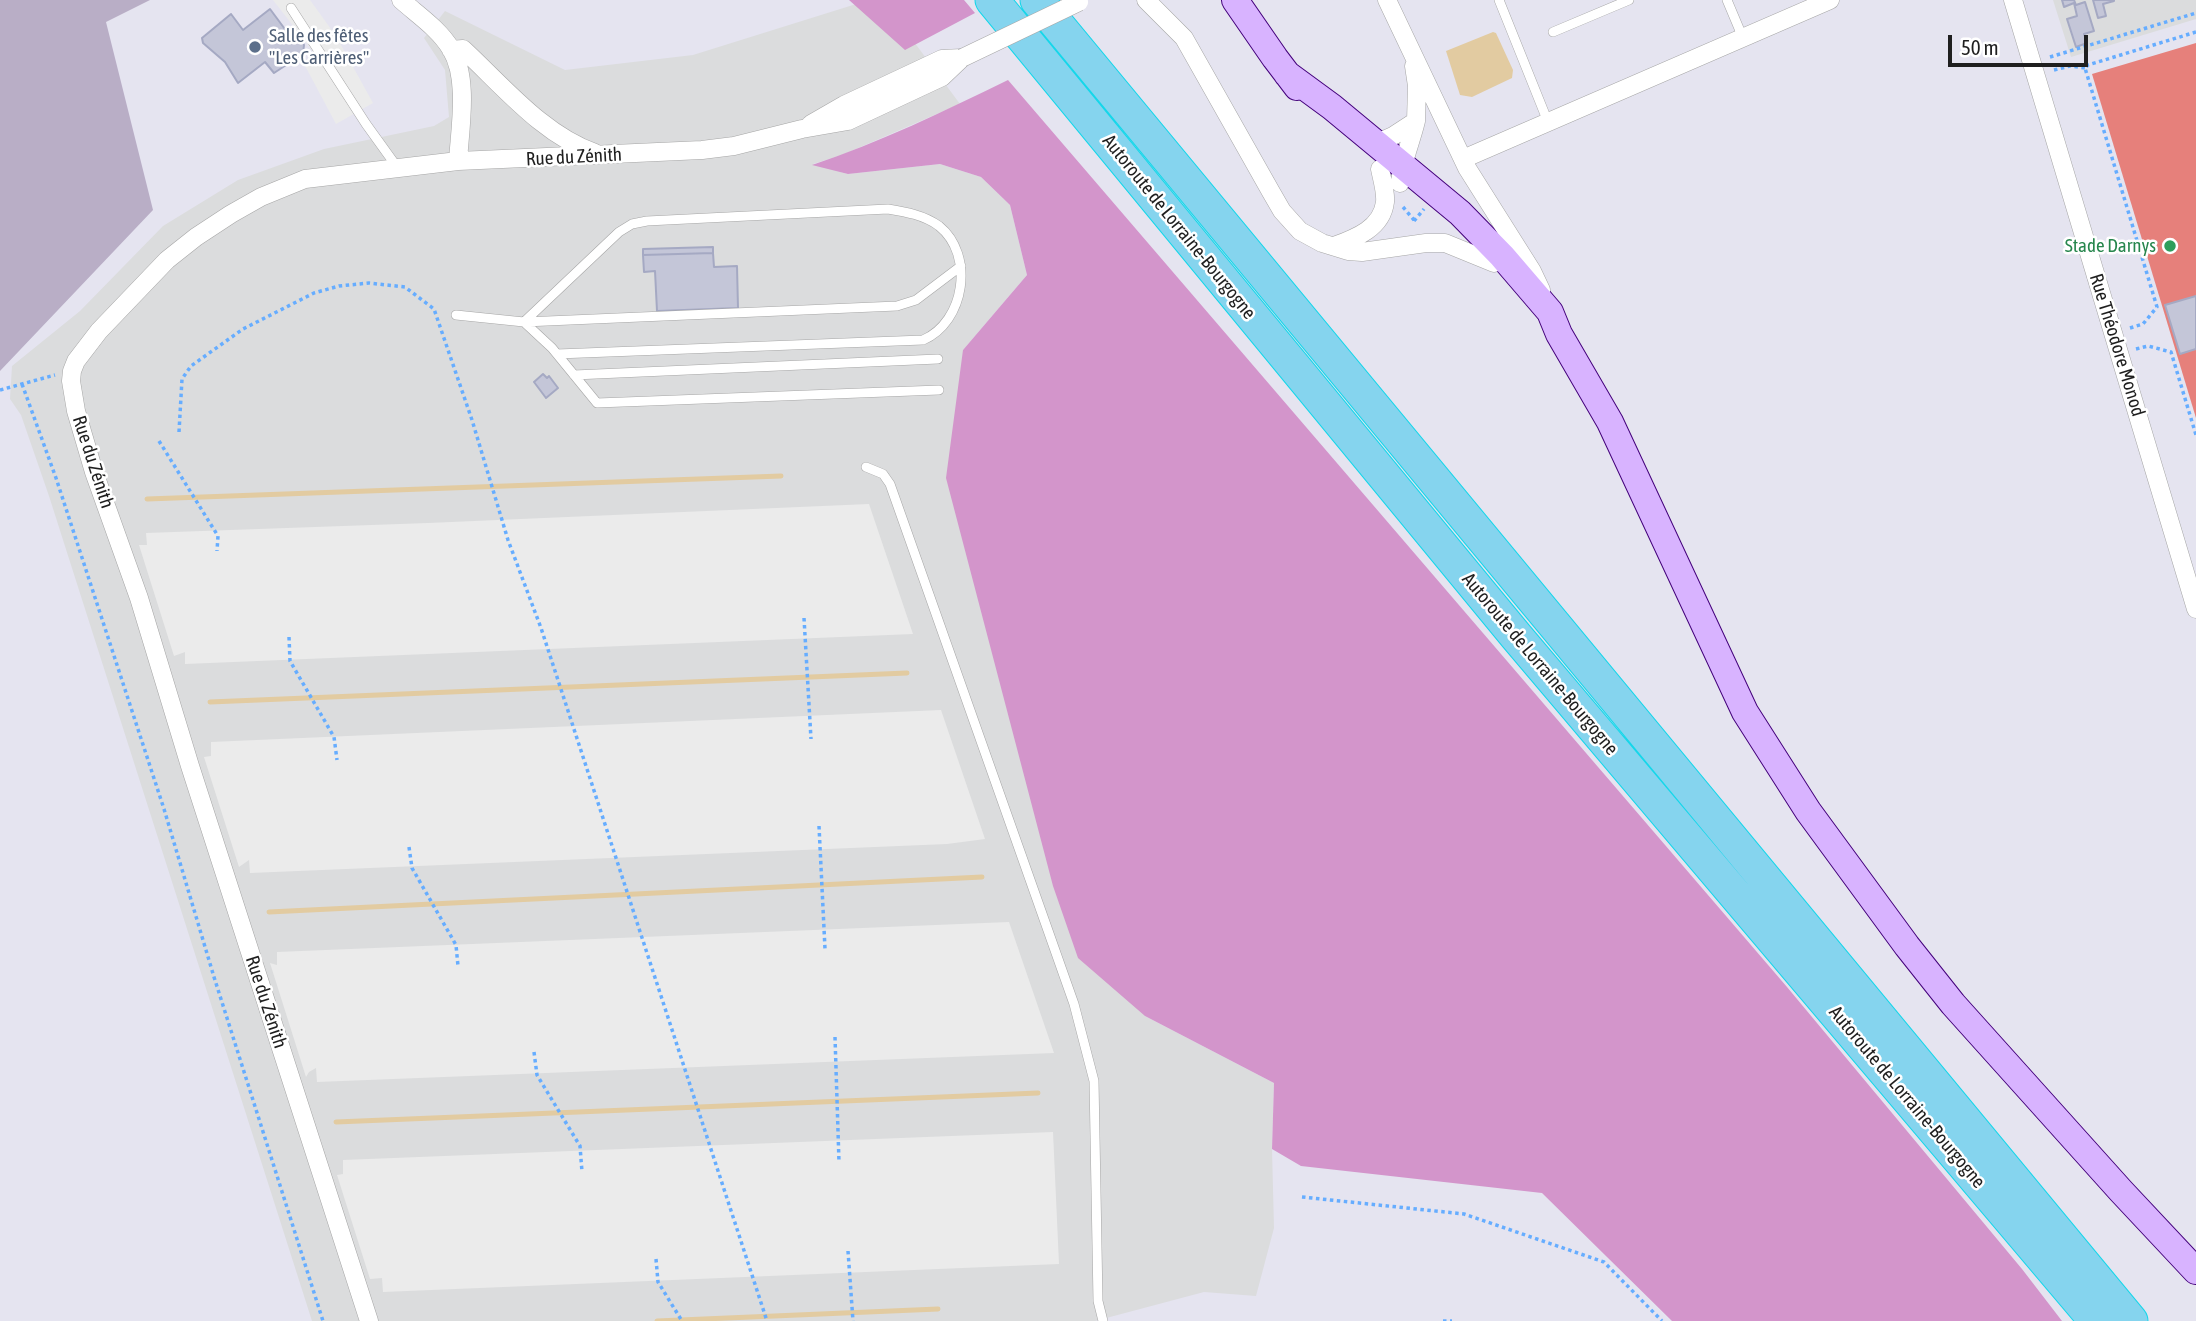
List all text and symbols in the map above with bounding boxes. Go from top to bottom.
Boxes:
scale bar [1951,21,2091,65]
place label: Salle des fêtes "Les Carrières" [269,25,369,69]
text: 50 m [1961,35,1999,59]
marker: Salle des fêtes "Les Carrières" [247,39,263,55]
street label: Autoroute de Lorraine-Bourgogne [1097,130,1261,324]
street label: Rue du Zénith [525,143,623,171]
place label: Stade Darnys [2065,235,2156,257]
marker: Stade Darnys [2162,238,2178,254]
street label: Rue Théodore Monod [2084,271,2150,419]
street label: Rue du Zénith [67,413,119,511]
street label: Autoroute de Lorraine-Bourgogne [1457,568,1623,760]
street label: Rue du Zénith [240,953,292,1051]
street label: Autoroute de Lorraine-Bourgogne [1824,1001,1990,1193]

